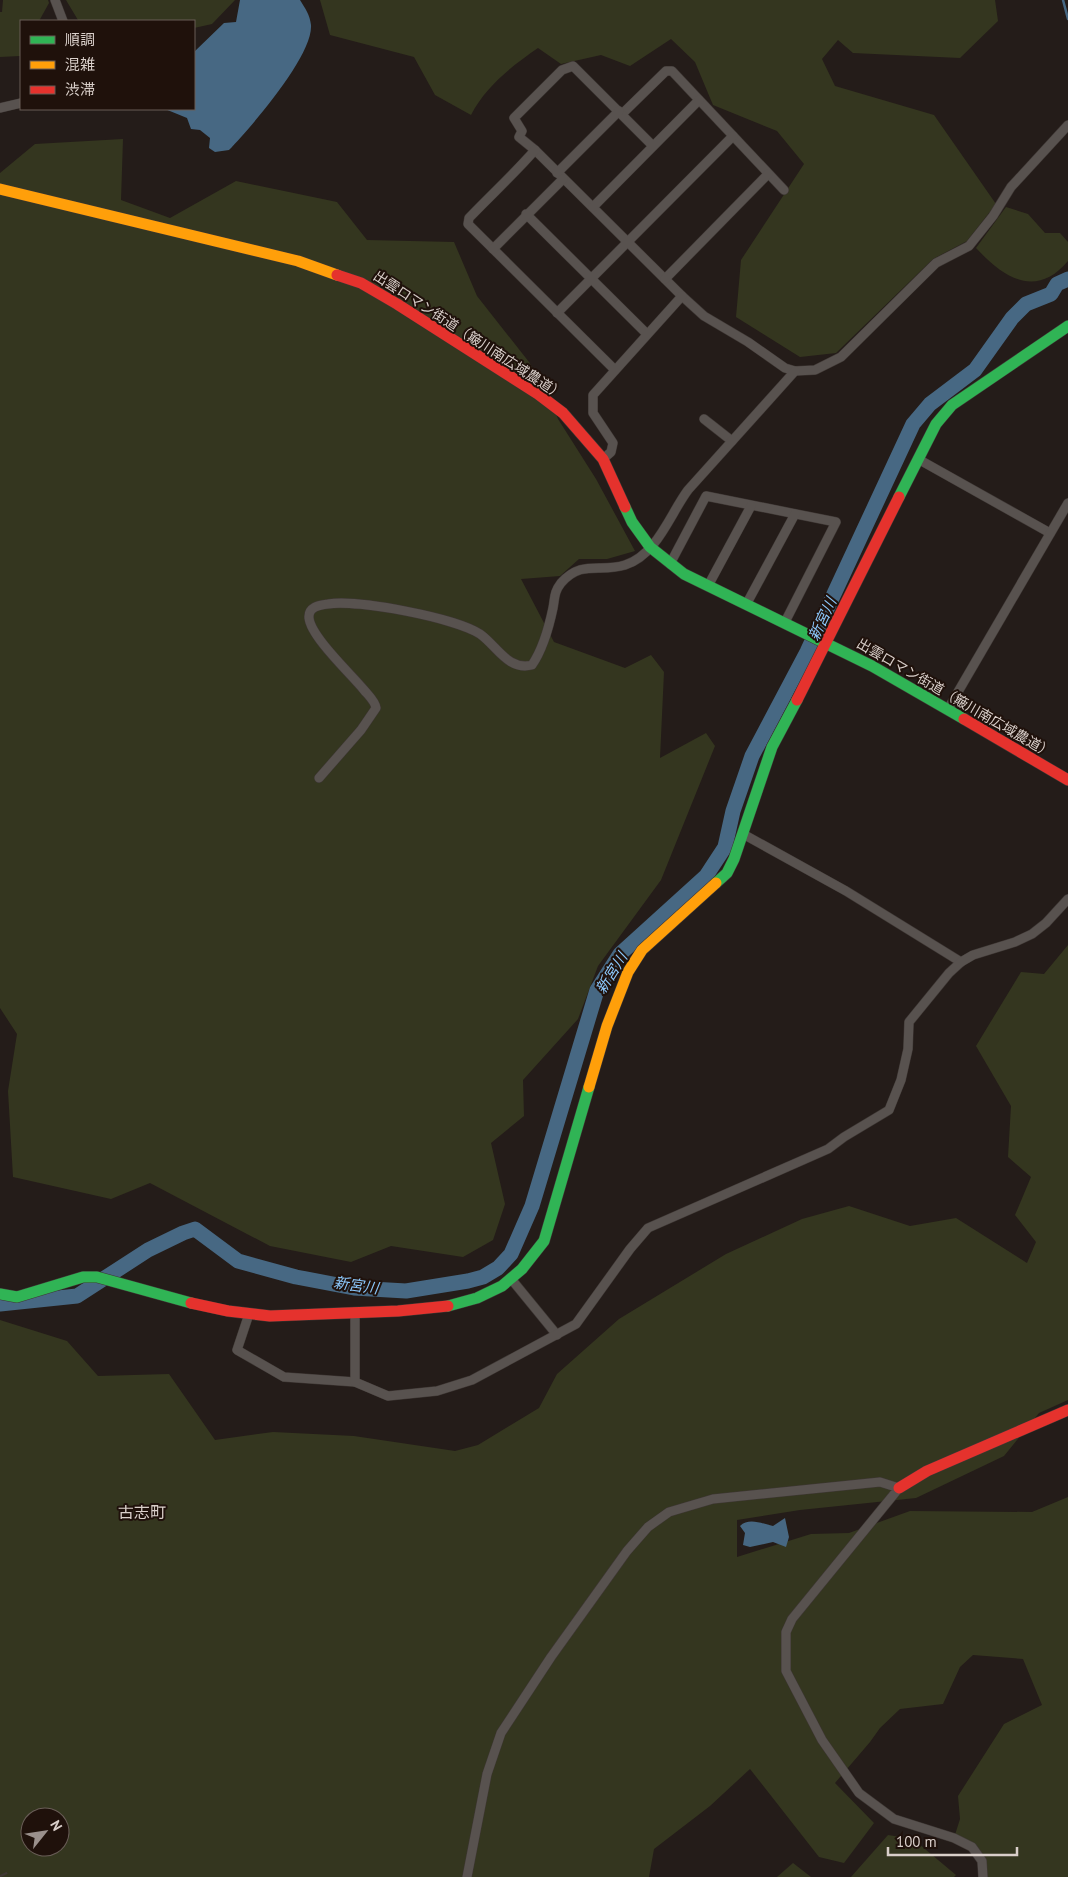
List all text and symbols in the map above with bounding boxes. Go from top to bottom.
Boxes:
legend [20,20,195,110]
text: 順調 [65,30,95,49]
text: 混雑 [65,55,95,74]
text: 渋滞 [65,80,95,99]
street label: 出雲ロマン街道（簸川南広域農道） [370,266,568,404]
water label: 新宮川 [804,593,841,643]
street label: 出雲ロマン街道（簸川南広域農道） [854,634,1056,762]
water label: 新宮川 [591,947,632,997]
water label: 新宮川 [332,1272,382,1298]
district label: 古志町 [118,1502,166,1522]
north arrow [20,1807,70,1857]
text: N [46,1817,66,1834]
scale bar [888,1824,1017,1856]
text: 100 m [896,1832,937,1851]

